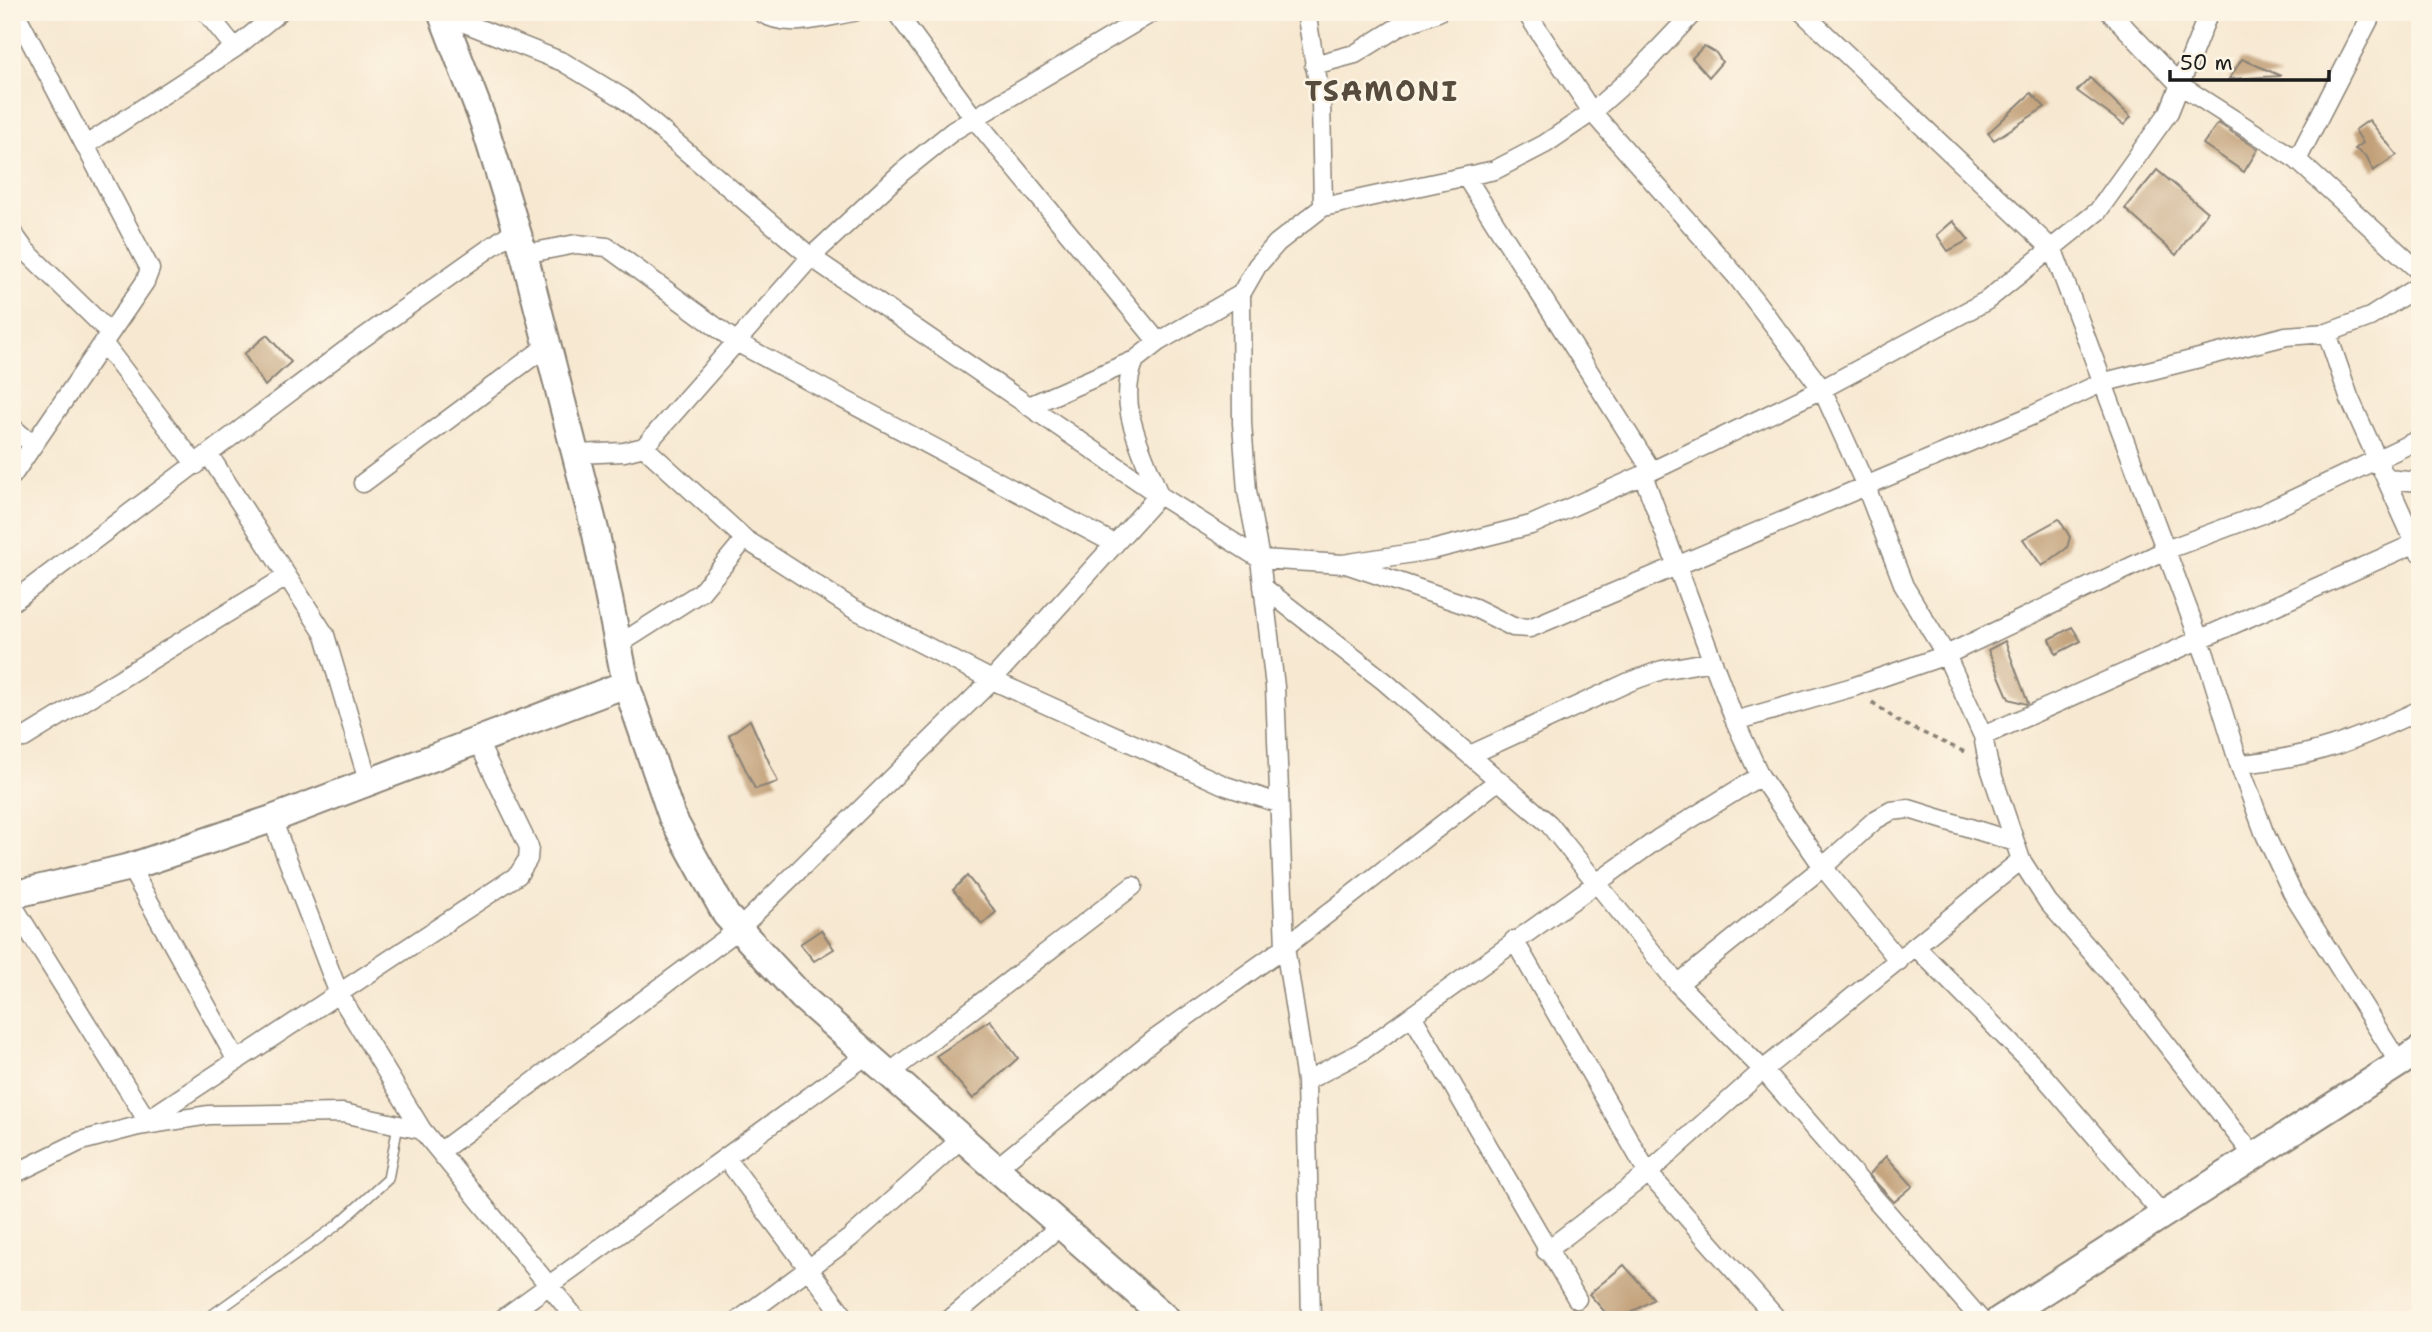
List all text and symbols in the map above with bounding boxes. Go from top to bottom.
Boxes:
scale bar [2170,38,2329,82]
text: 50 m [2180,49,2233,77]
district label: TSAMONI [1305,72,1459,110]

